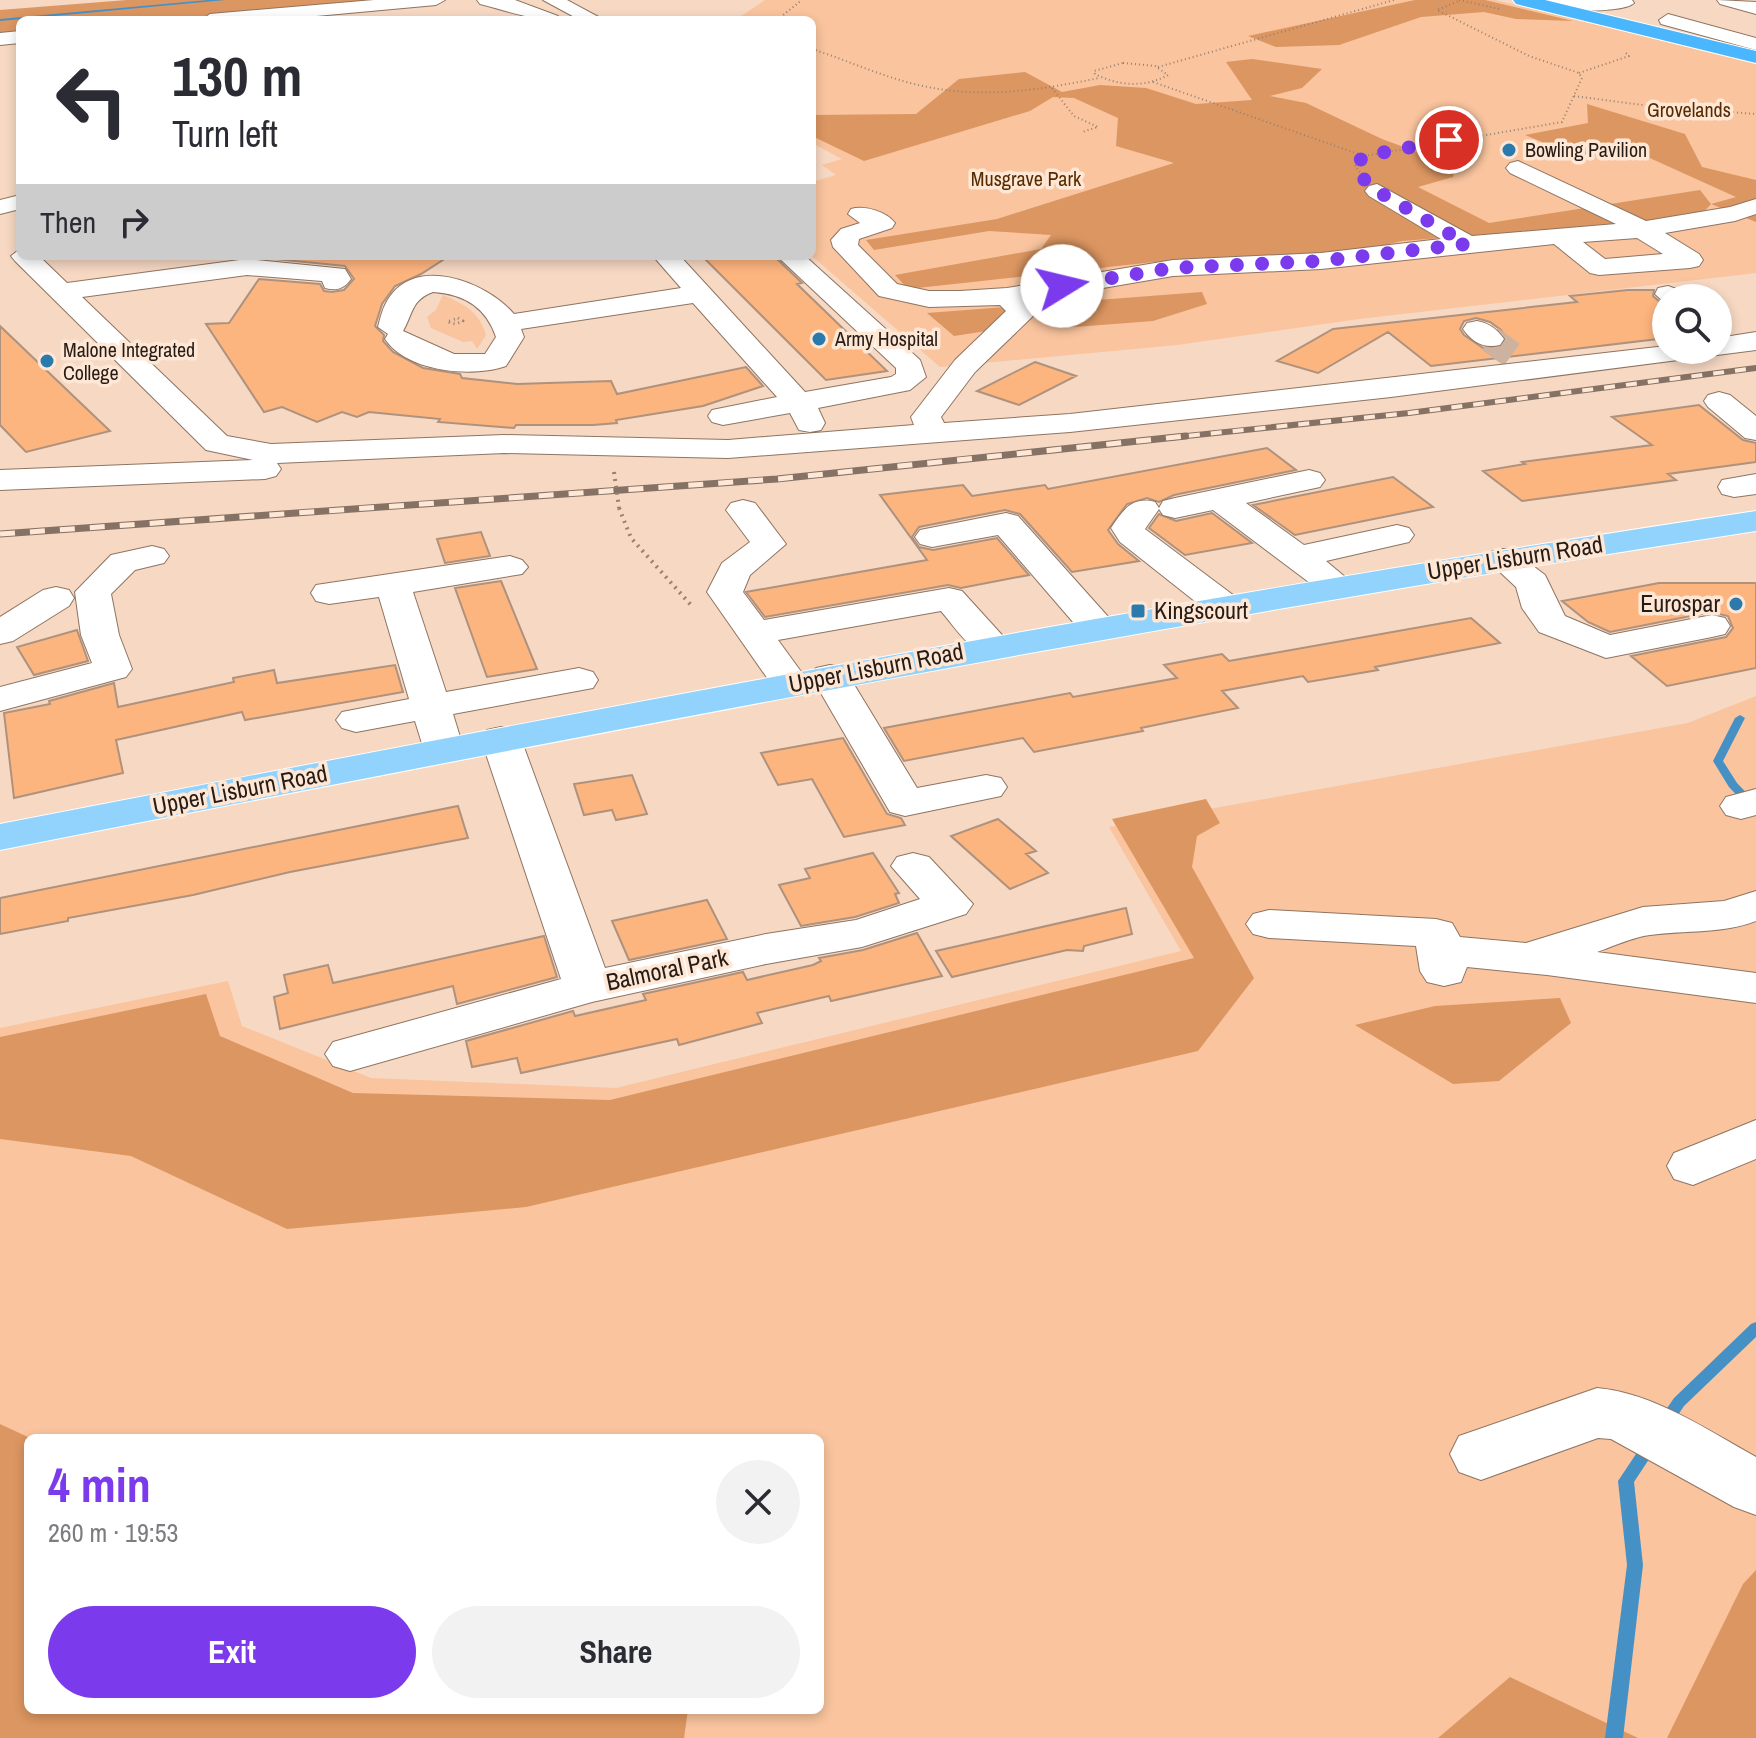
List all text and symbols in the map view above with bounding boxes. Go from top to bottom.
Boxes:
text: 130 m [172,38,302,113]
icon: left [40,48,144,152]
park label: Grovelands [1647,96,1731,123]
pin [1415,106,1483,174]
text: Turn left [172,110,278,158]
icon: arrive [1427,118,1471,162]
place label: Bowling Pavilion [1525,136,1647,163]
marker: Bowling Pavilion [1500,141,1518,159]
park label: Musgrave Park [971,165,1082,192]
icon: right [112,200,156,244]
text: Then [40,202,96,242]
position arrow [1020,244,1104,328]
map controls [1652,284,1732,364]
button: search [1652,284,1732,364]
place label: Army Hospital [834,325,938,352]
marker: Army Hospital [810,330,828,348]
place label: Malone Integrated College [63,336,195,386]
marker: Malone Integrated College [38,352,56,370]
street label: Upper Lisburn Road [1425,527,1605,587]
place label: Eurospar [1640,587,1720,619]
place label: Kingscourt [1154,594,1249,626]
marker: Eurospar [1727,595,1745,613]
marker: Kingscourt [1129,602,1147,620]
street label: Upper Lisburn Road [786,634,966,700]
street label: Upper Lisburn Road [150,756,330,822]
street label: Balmoral Park [603,940,731,998]
text: 4 min [48,1452,151,1517]
button: close [716,1460,800,1544]
text: 260 m · 19:53 [48,1515,178,1550]
button: Exit [48,1606,416,1698]
button: Share [432,1606,800,1698]

